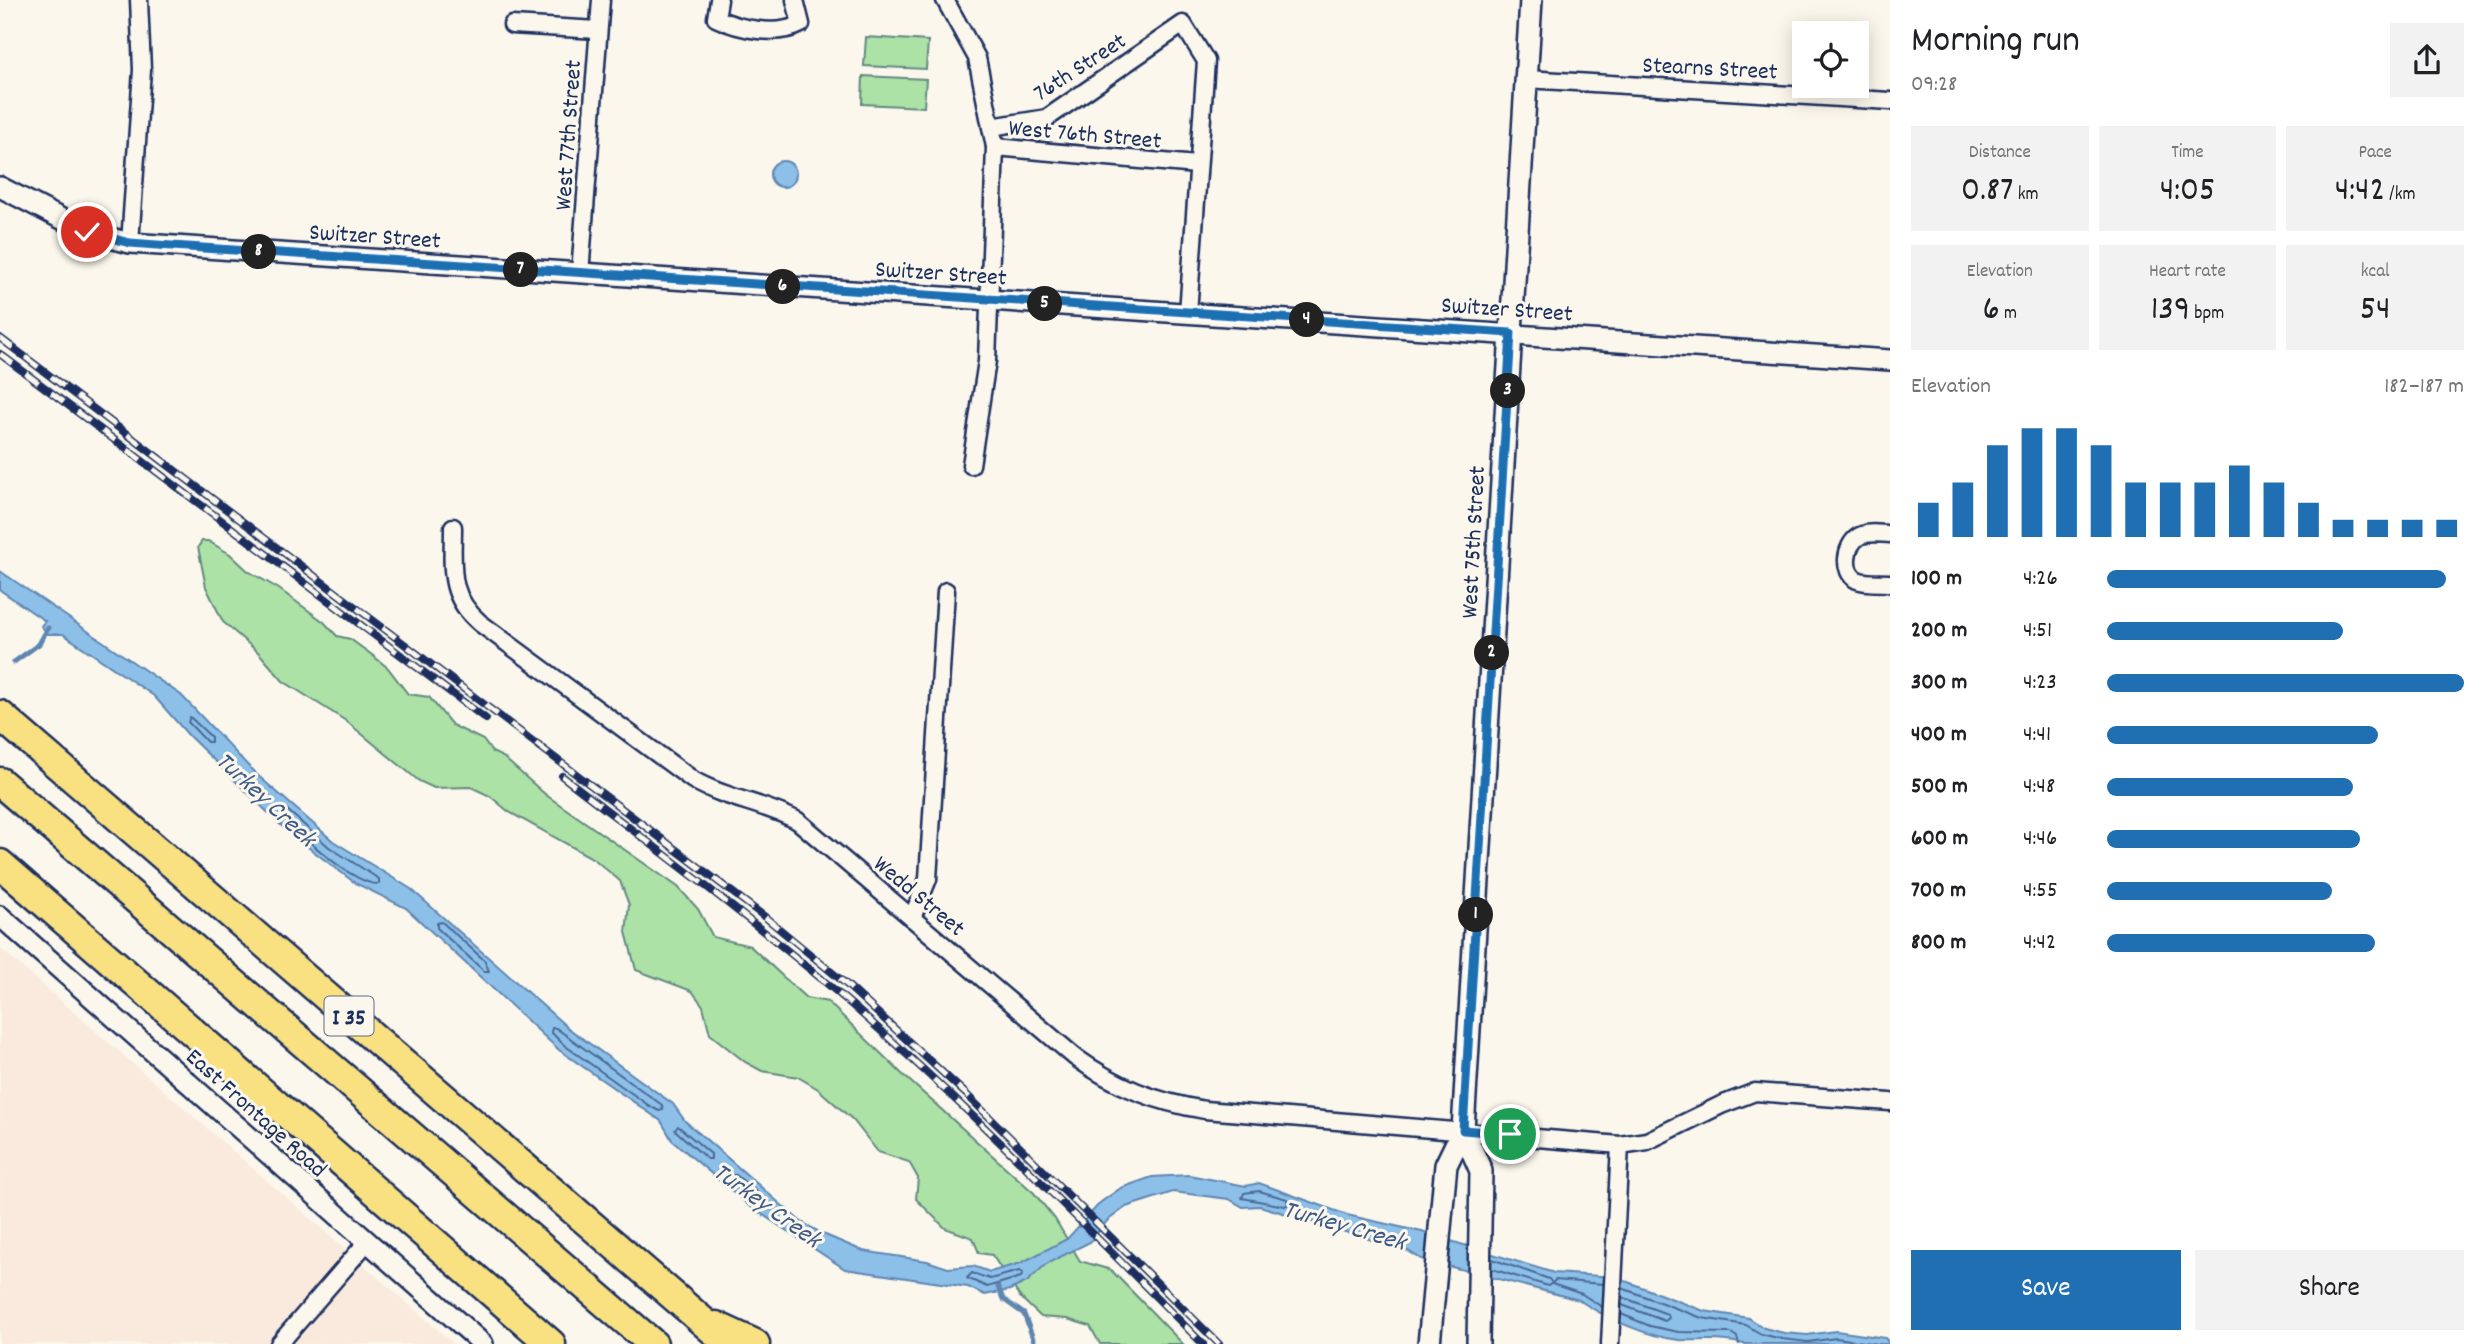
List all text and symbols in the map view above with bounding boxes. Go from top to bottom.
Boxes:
text: Morning run [1911,15,2080,70]
map controls [1792,21,1869,98]
button: locate [1792,21,1869,98]
button: share [2390,23,2464,97]
street label: 76th Street [1028,26,1134,111]
street label: Stearns Street [1641,49,1778,91]
street label: West 77th Street [548,59,592,212]
text: 09:28 [1911,69,1957,102]
street label: West 76th Street [1007,112,1163,160]
text: Distance [1969,140,2031,167]
text: Time [2171,140,2204,167]
text: Pace [2358,140,2392,167]
text: 0.87 [1961,167,2013,217]
text: 4:05 [2160,167,2215,217]
text: 4:42 [2335,167,2385,217]
text: km [2013,182,2039,209]
text: /km [2385,182,2416,209]
pin [57,202,117,262]
icon: check [68,213,106,251]
street label: Switzer Street [308,216,442,260]
pin: 8 [242,234,276,270]
text: 8 [255,238,262,265]
pin: 7 [504,252,538,288]
street label: Switzer Street [874,253,1008,297]
text: 7 [517,256,524,283]
text: Elevation [1967,259,2033,286]
text: Heart rate [2149,259,2226,286]
text: kcal [2361,259,2390,286]
pin: 6 [766,270,800,304]
text: 6 [778,273,787,300]
pin: 5 [1028,286,1062,322]
text: 6 [1983,286,2000,336]
text: 139 [2151,286,2190,336]
text: 54 [2360,286,2391,336]
street label: Switzer Street [1440,289,1574,333]
text: 5 [1040,290,1049,317]
text: m [2000,301,2017,328]
text: bpm [2190,301,2224,328]
pin: 4 [1290,302,1324,338]
text: 4 [1303,306,1310,333]
text: Elevation [1911,371,1991,404]
text: 182–187 m [2384,371,2464,404]
pin: 3 [1490,374,1526,408]
text: 3 [1503,377,1512,404]
street label: West 75th Street [1454,465,1496,619]
text: 100 m [1911,563,1962,596]
text: 4:26 [2023,563,2058,596]
text: 200 m [1911,615,1967,648]
text: 4:51 [2023,615,2052,648]
pin: 2 [1474,636,1510,670]
text: 2 [1487,639,1496,666]
text: 300 m [1911,667,1967,700]
text: 4:23 [2023,667,2057,700]
text: 400 m [1911,719,1967,752]
text: 4:41 [2023,719,2051,752]
water label: Turkey Creek [206,744,325,859]
text: 500 m [1911,771,1968,804]
text: 4:48 [2023,771,2055,804]
text: 600 m [1911,823,1968,856]
text: 4:46 [2023,823,2057,856]
street label: Wedd Street [865,849,971,946]
text: 700 m [1911,875,1966,908]
text: 4:55 [2023,875,2058,908]
pin: 1 [1458,898,1494,932]
text: 1 [1473,901,1478,928]
text: 800 m [1911,927,1966,960]
text: 4:42 [2023,927,2056,960]
road number: I 35 [324,996,374,1036]
street label: East Frontage Road [177,1042,333,1187]
pin [1480,1104,1540,1164]
icon: arrive [1491,1115,1529,1153]
water label: Turkey Creek [704,1155,830,1260]
water label: Turkey Creek [1278,1192,1412,1263]
button: Save [1911,1250,2181,1330]
button: Share [2195,1250,2464,1330]

